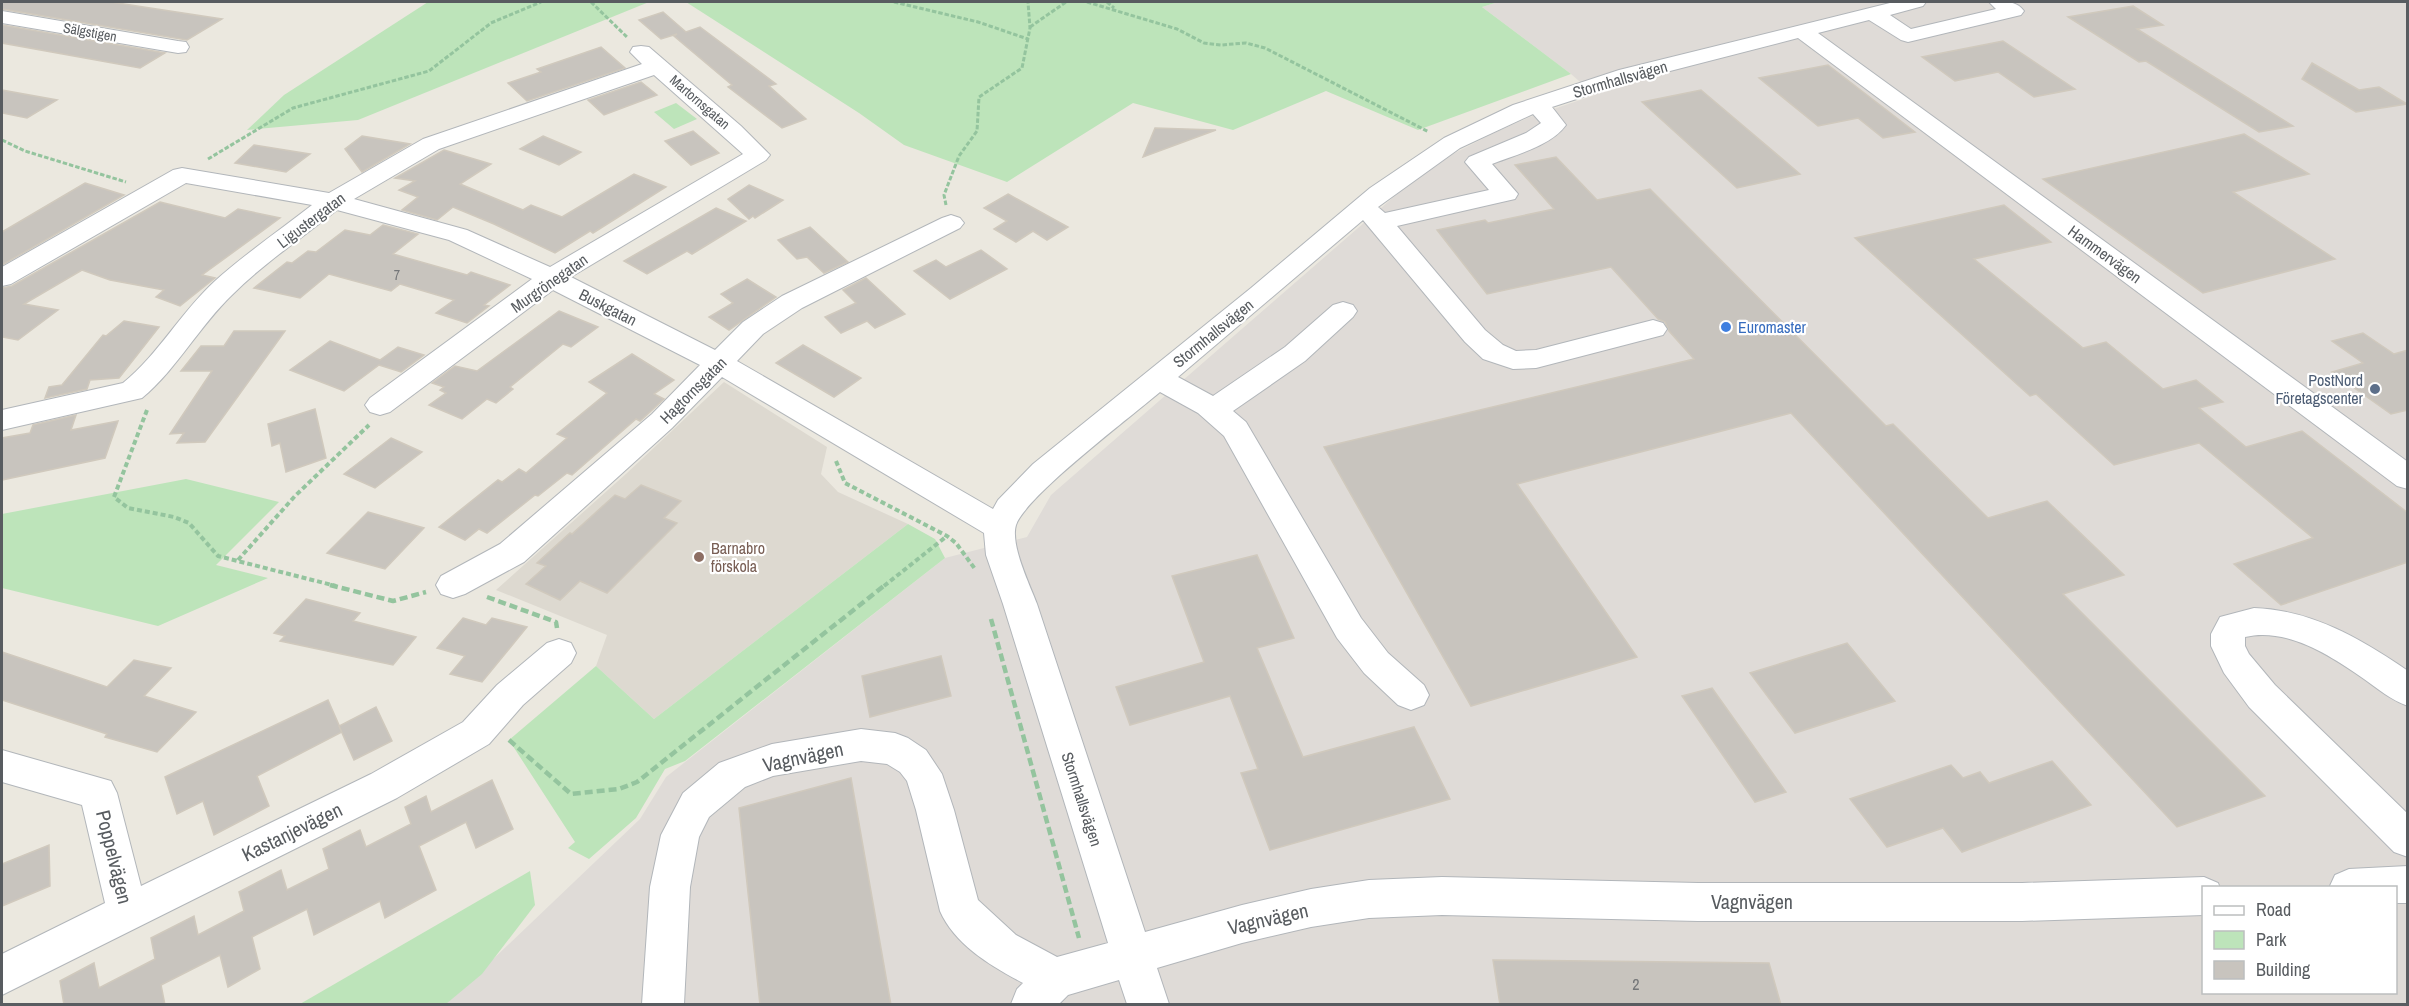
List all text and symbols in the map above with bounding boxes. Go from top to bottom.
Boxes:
street label: Sälgstigen [62,18,118,46]
street label: Stormhallsvägen [1570,55,1670,103]
street label: Martornsgatan [666,71,734,133]
street label: Ligustergatan [272,187,350,253]
street label: Hammervägen [2064,220,2146,288]
street label: Murgrönegatan [506,248,592,318]
house number: 7 [394,266,400,284]
street label: Buskgatan [575,283,641,331]
street label: Stormhallsvägen [1168,294,1258,372]
place label: Euromaster [1738,316,1806,338]
marker: Euromaster [1719,320,1733,334]
street label: Hagtornsgatan [655,352,731,428]
place label: PostNord Företagscenter [2275,369,2364,409]
marker: PostNord Företagscenter [2368,382,2382,396]
place label: Barnabro förskola [711,537,765,577]
marker: Barnabro förskola [692,550,706,564]
street label: Vagnvägen [760,735,846,778]
street label: Stormhallsvägen [1056,749,1108,849]
street label: Kastanjevägen [237,796,346,867]
street label: Poppelvägen [90,807,139,907]
legend [2202,886,2397,994]
street label: Vagnvägen [1711,888,1793,915]
street label: Vagnvägen [1225,896,1311,941]
text: Road [2256,897,2291,922]
text: Park [2256,927,2287,952]
text: Building [2256,957,2311,982]
house number: 2 [1632,973,1640,995]

